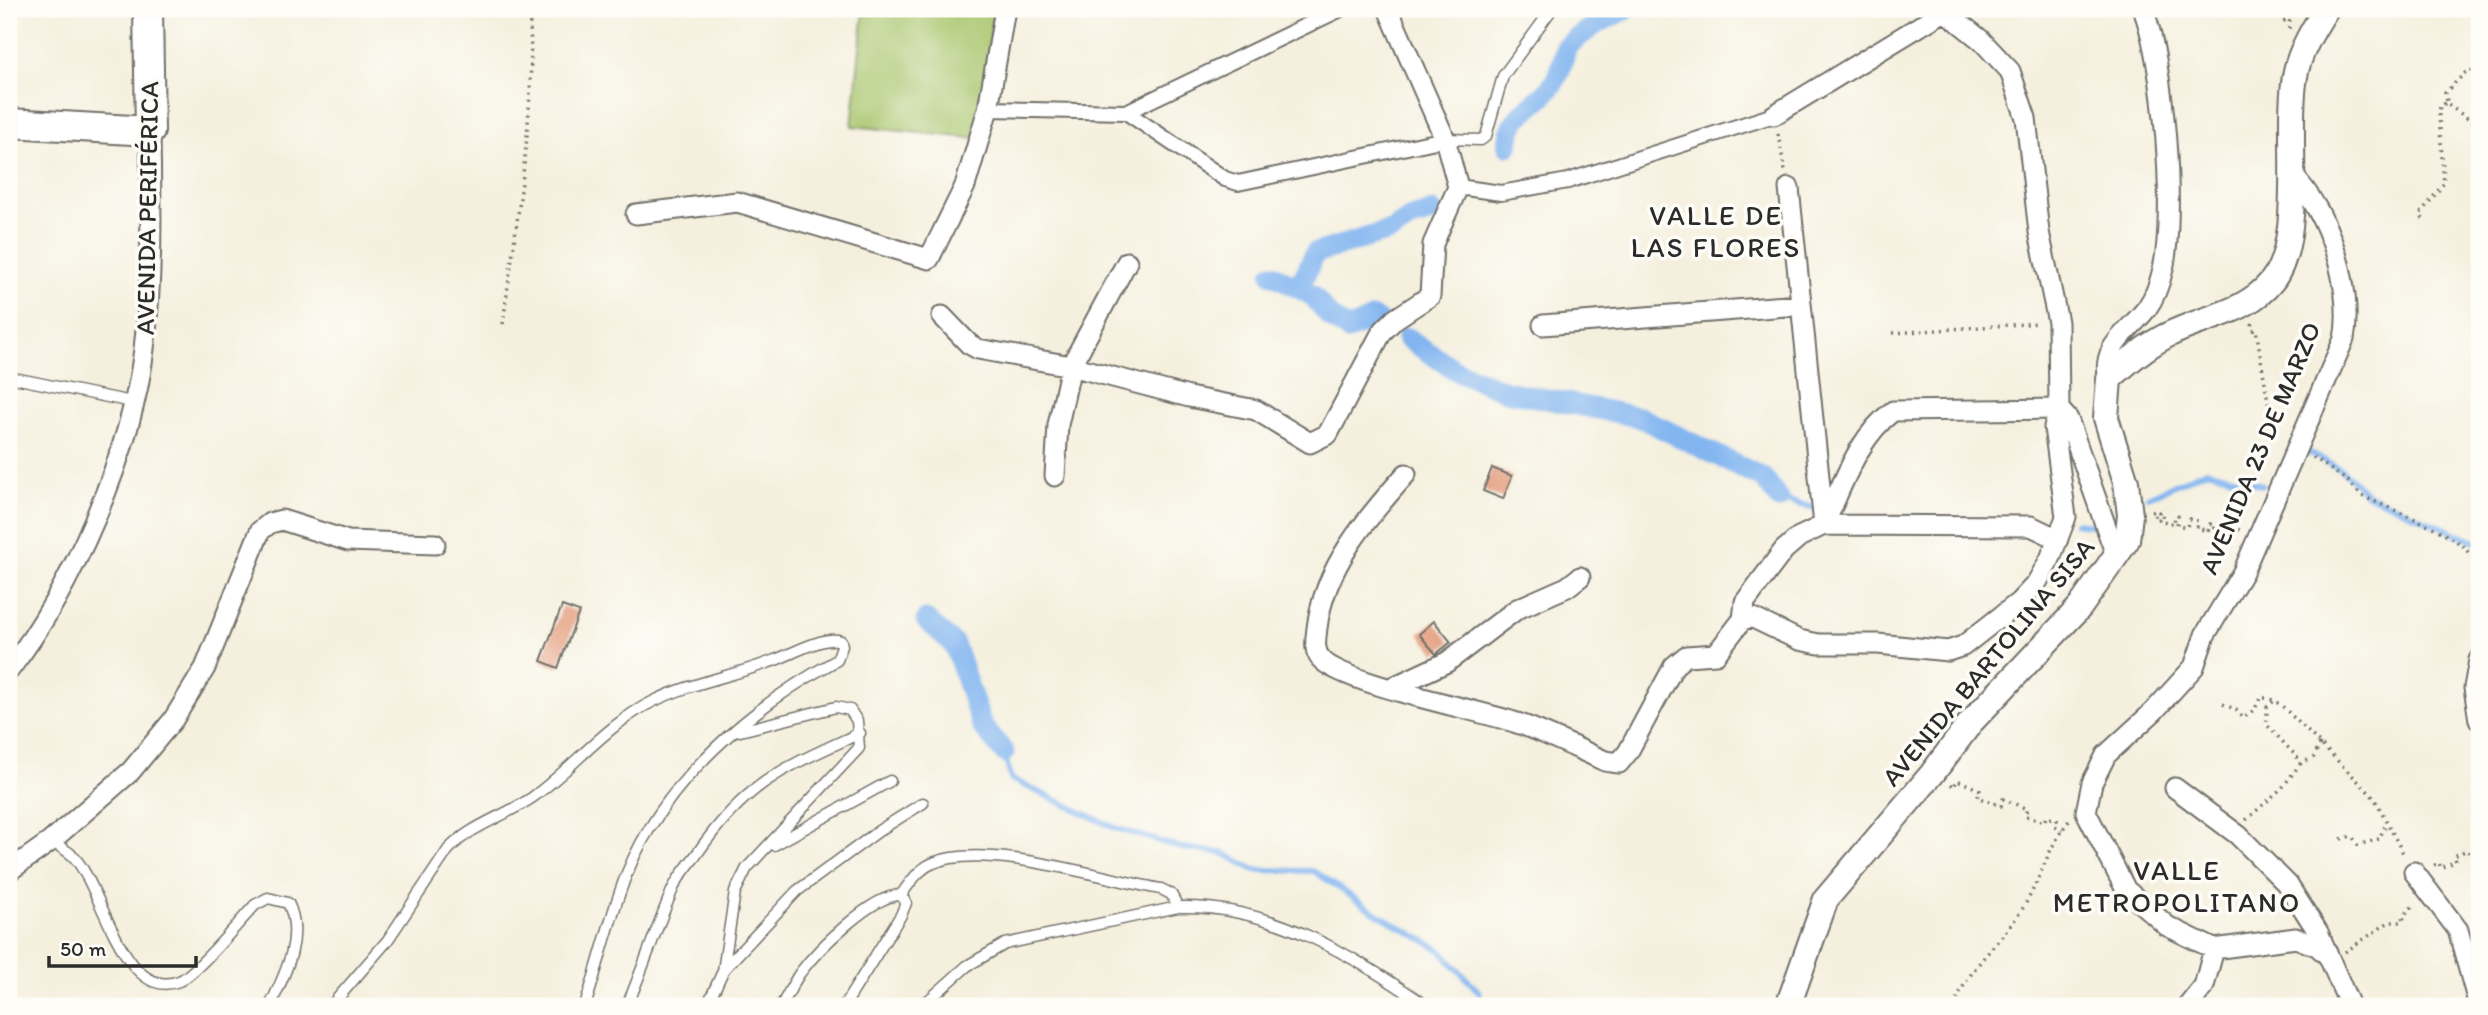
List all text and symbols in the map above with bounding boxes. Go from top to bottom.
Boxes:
street label: AVENIDA PERIFÉRICA [129,80,165,335]
district label: VALLE DE LAS FLORES [1631,198,1801,264]
street label: AVENIDA 23 DE MARZO [2192,317,2328,579]
street label: AVENIDA BARTOLINA SISA [1875,531,2101,792]
district label: VALLE METROPOLITANO [2053,853,2301,919]
scale bar [49,924,196,968]
text: 50 m [60,936,107,961]

